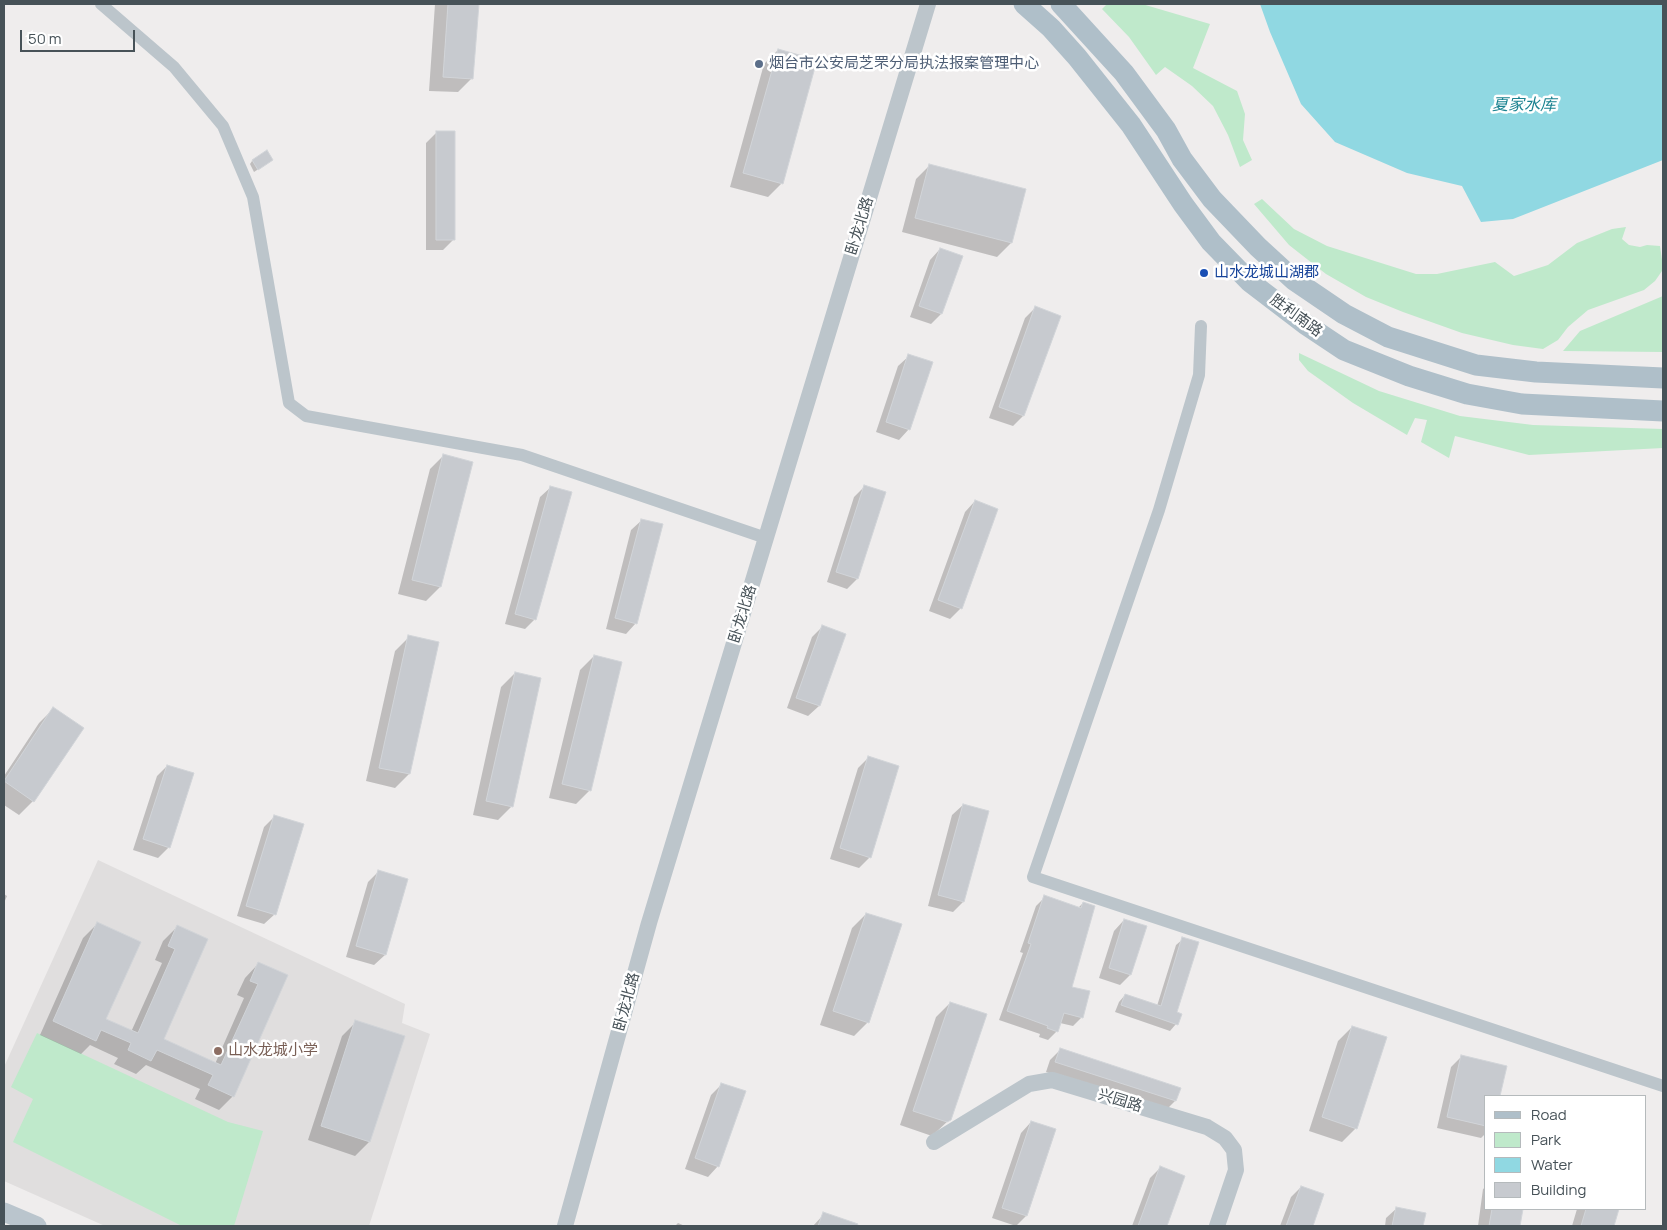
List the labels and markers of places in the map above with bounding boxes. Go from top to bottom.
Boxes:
place label: 烟台市公安局芝罘分局执法报案管理中心 [769,55,1039,73]
marker: 烟台市公安局芝罘分局执法报案管理中心 [753,58,765,70]
place label: 山水龙城山湖郡 [1214,264,1319,282]
marker: 山水龙城山湖郡 [1198,267,1210,279]
place label: 山水龙城小学 [228,1042,318,1060]
marker: 山水龙城小学 [212,1045,224,1057]

